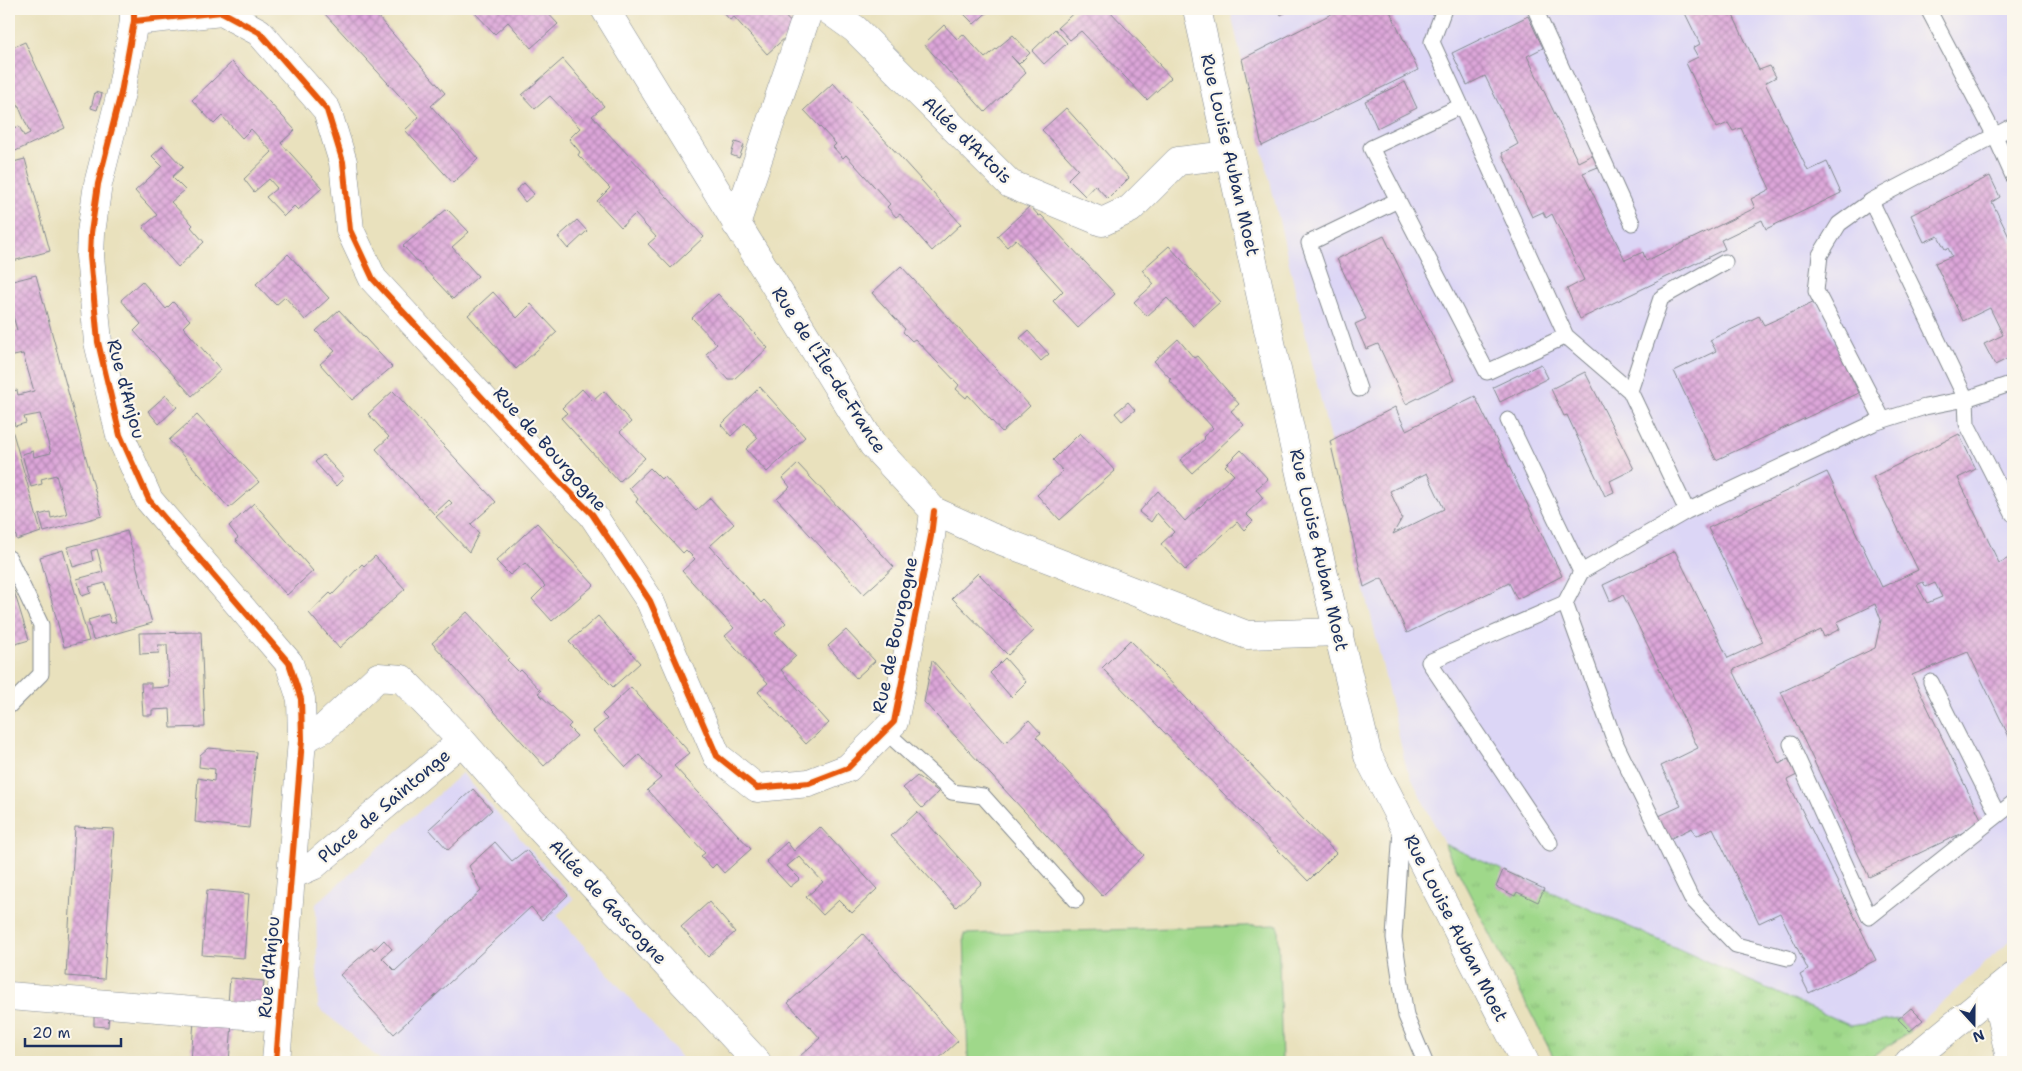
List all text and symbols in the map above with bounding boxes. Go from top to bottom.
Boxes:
street label: Rue Louise Auban Moet [1195,51,1265,259]
street label: Allée d'Artois [917,91,1017,189]
street label: Rue de l'Île-de-France [766,282,892,458]
street label: Rue d'Anjou [101,336,151,442]
street label: Rue de Bourgogne [488,382,612,516]
street label: Rue Louise Auban Moet [1284,446,1354,654]
street label: Rue de Bourgogne [867,554,923,716]
street label: Place de Saintonge [313,743,455,869]
street label: Rue Louise Auban Moet [1398,830,1514,1026]
street label: Allée de Gascogne [544,834,672,970]
street label: Rue d'Anjou [253,915,285,1019]
north arrow [1950,998,2000,1048]
scale bar [25,1016,121,1048]
text: 20 m [32,1023,71,1043]
text: N [1970,1026,1987,1047]

